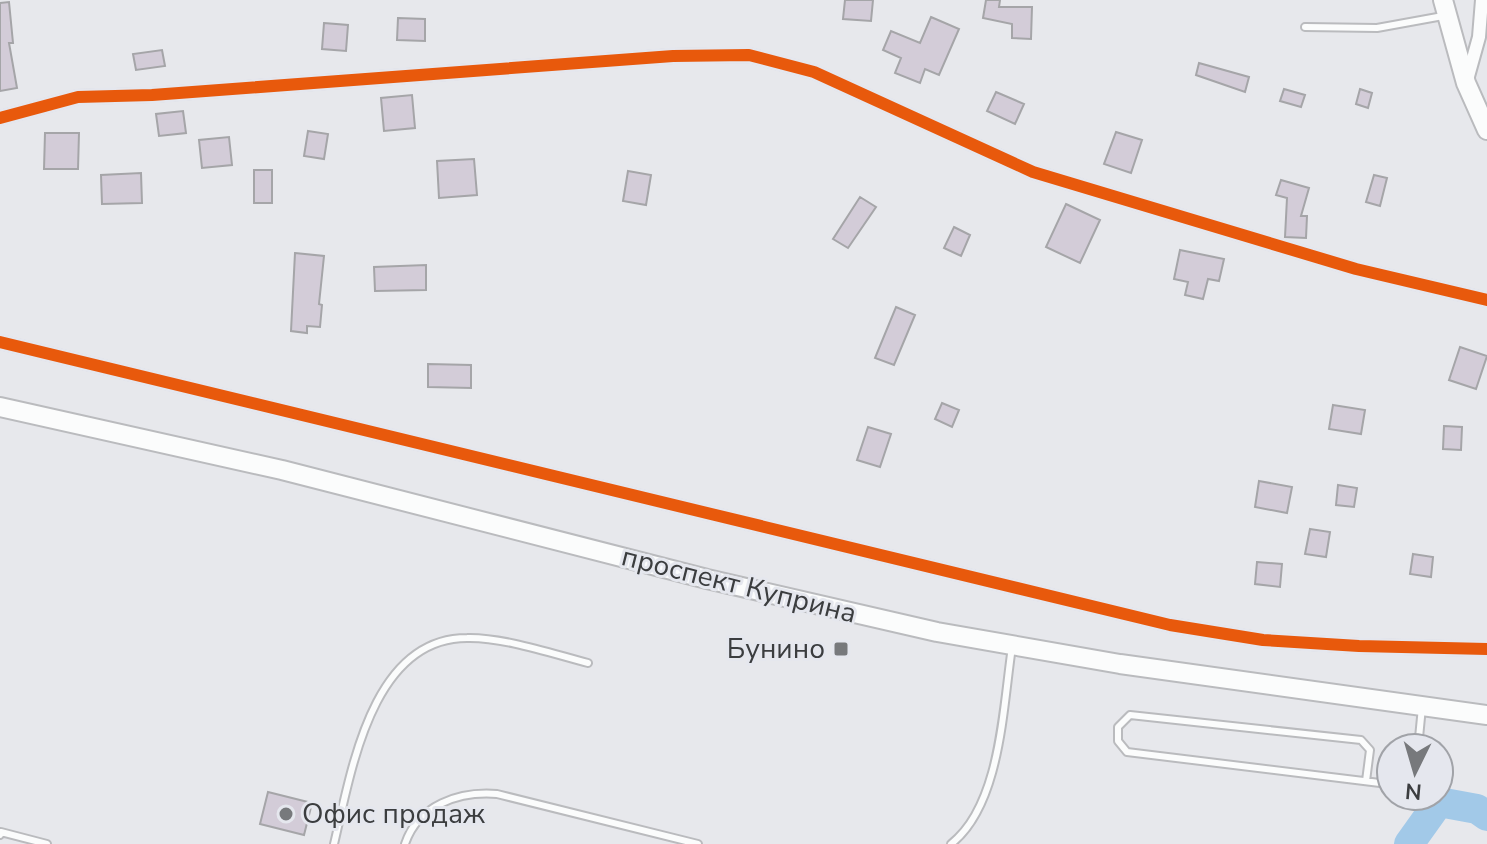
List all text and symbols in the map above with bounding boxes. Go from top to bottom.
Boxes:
street label: проспект Куприна [618,537,860,633]
place label: Бунино [727,630,825,668]
marker: Бунино [832,640,850,658]
north arrow [1375,732,1455,812]
text: N [1404,775,1423,807]
place label: Офис продаж [302,795,485,833]
marker: Офис продаж [277,805,295,823]

